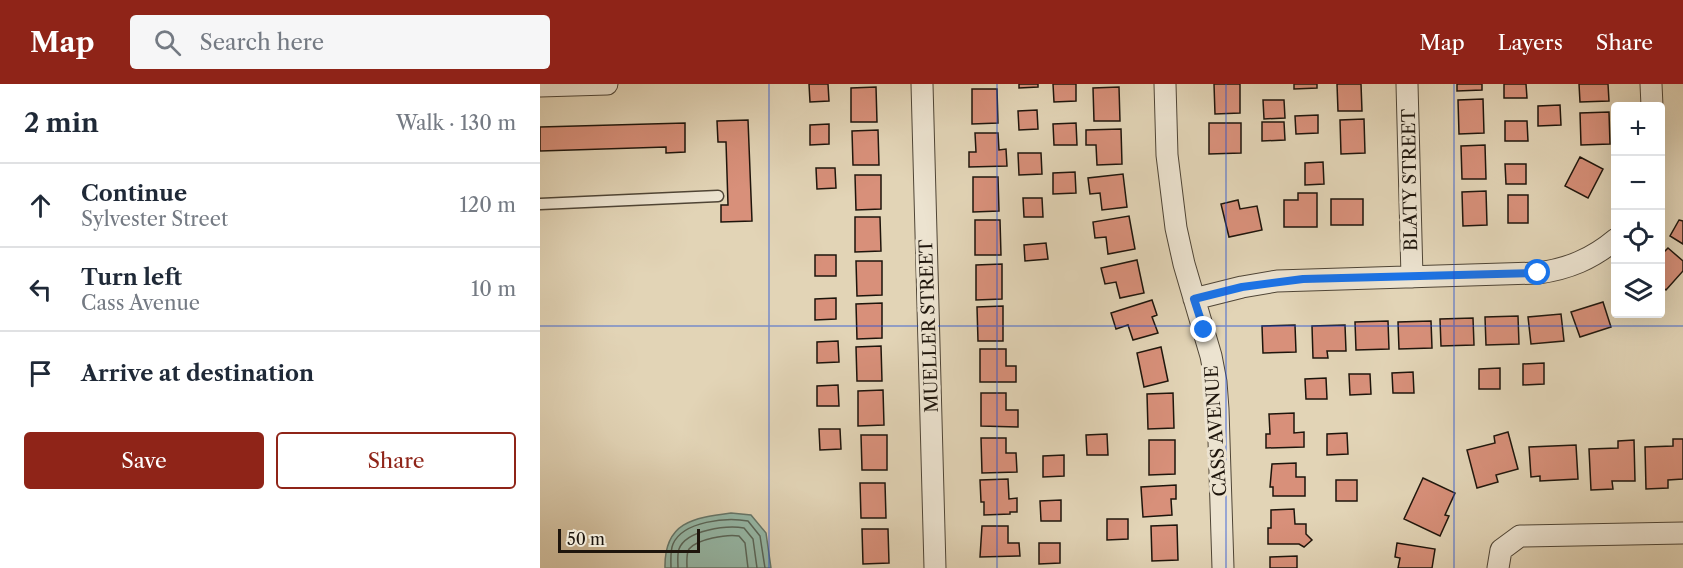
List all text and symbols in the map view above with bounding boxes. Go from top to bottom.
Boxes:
search box [130,15,550,69]
text: Map [30,25,94,59]
icon: search [151,26,184,59]
text: Search here [199,29,324,56]
text: Map [1420,30,1465,55]
text: Layers [1498,30,1563,55]
text: Share [1596,30,1653,55]
map controls [1611,102,1665,318]
button: + [1611,102,1665,156]
text: 2 min [24,107,99,139]
street label: BLATY STREET [1398,108,1422,251]
text: Walk · 130 m [396,111,516,135]
button: − [1611,156,1665,210]
text: Continue [81,180,187,207]
icon: ahead [24,189,57,222]
text: 120 m [459,193,516,217]
text: Sylvester Street [81,207,228,231]
button: locate [1611,210,1665,264]
street label: MUELLER STREET [915,238,943,413]
route start [1524,259,1550,285]
text: Turn left [81,264,182,291]
button: layers [1611,264,1665,318]
icon: left [24,273,57,306]
text: 10 m [471,277,516,301]
text: Cass Avenue [81,291,200,315]
route end [1190,316,1216,342]
icon: arrive [24,357,57,390]
text: Arrive at destination [81,360,314,387]
street label: CASS AVENUE [1200,365,1232,497]
button: Save [24,432,264,489]
button: Share [276,432,516,489]
scale bar [558,526,700,554]
text: 50 m [567,529,605,549]

